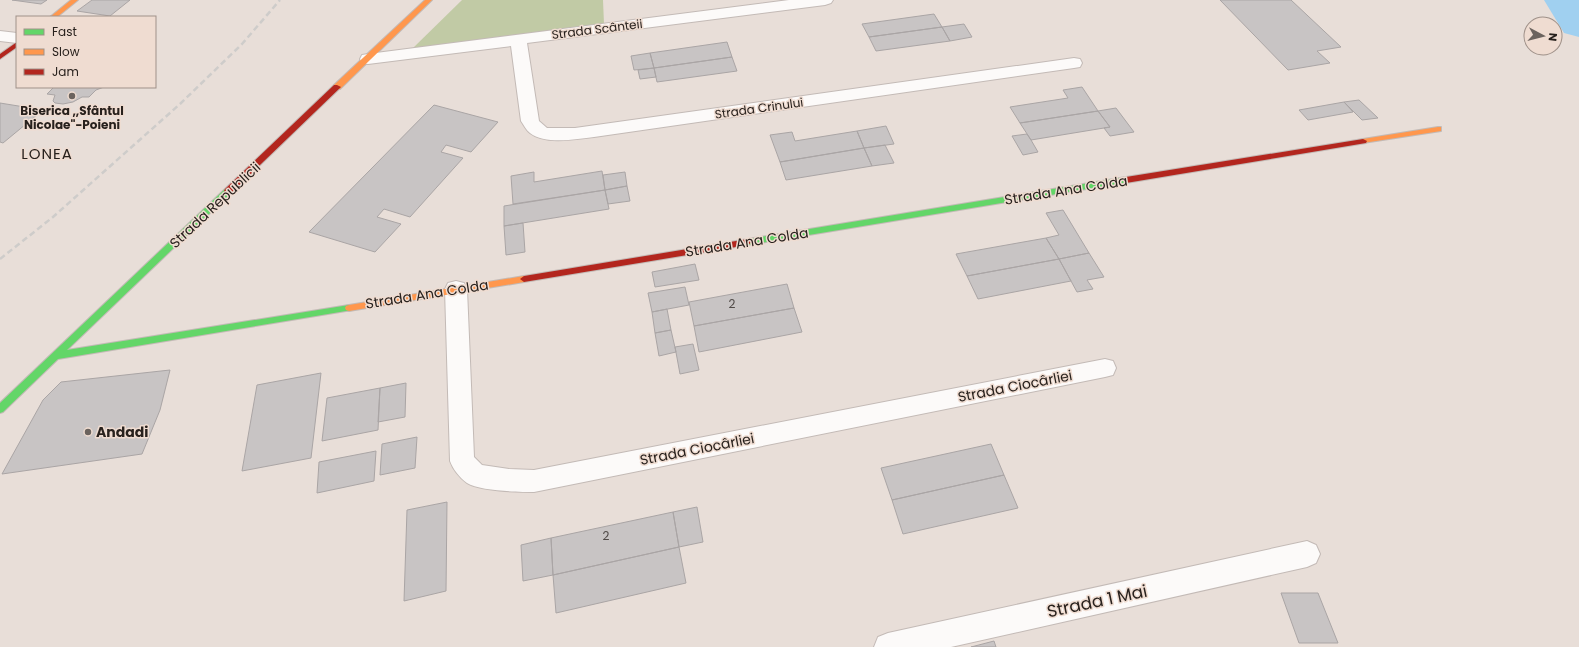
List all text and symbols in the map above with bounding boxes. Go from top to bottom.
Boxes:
street label: Strada Scânteii [551,15,643,43]
legend [16,16,156,88]
north arrow [1523,16,1563,56]
text: Fast [52,23,77,40]
text: N [1544,32,1561,42]
text: Slow [52,43,80,60]
text: Jam [52,63,79,80]
marker: Biserica ,,Sfântul Nicolae"-Poieni [67,91,77,101]
street label: Strada Crinului [714,93,804,123]
place label: Biserica ,,Sfântul Nicolae"-Poieni [20,102,124,133]
district label: LONEA [21,143,73,164]
street label: Strada Republicii [165,157,265,253]
street label: Strada Ana Colda [1003,170,1129,210]
street label: Strada Ana Colda [684,222,810,262]
street label: Strada Ana Colda [364,274,490,314]
house number: 2 [729,295,736,312]
street label: Strada Ciocârliei [956,365,1074,407]
place label: Andadi [96,422,148,442]
marker: Andadi [83,427,93,437]
street label: Strada Ciocârliei [638,428,756,470]
house number: 2 [603,527,610,544]
street label: Strada 1 Mai [1045,579,1149,623]

